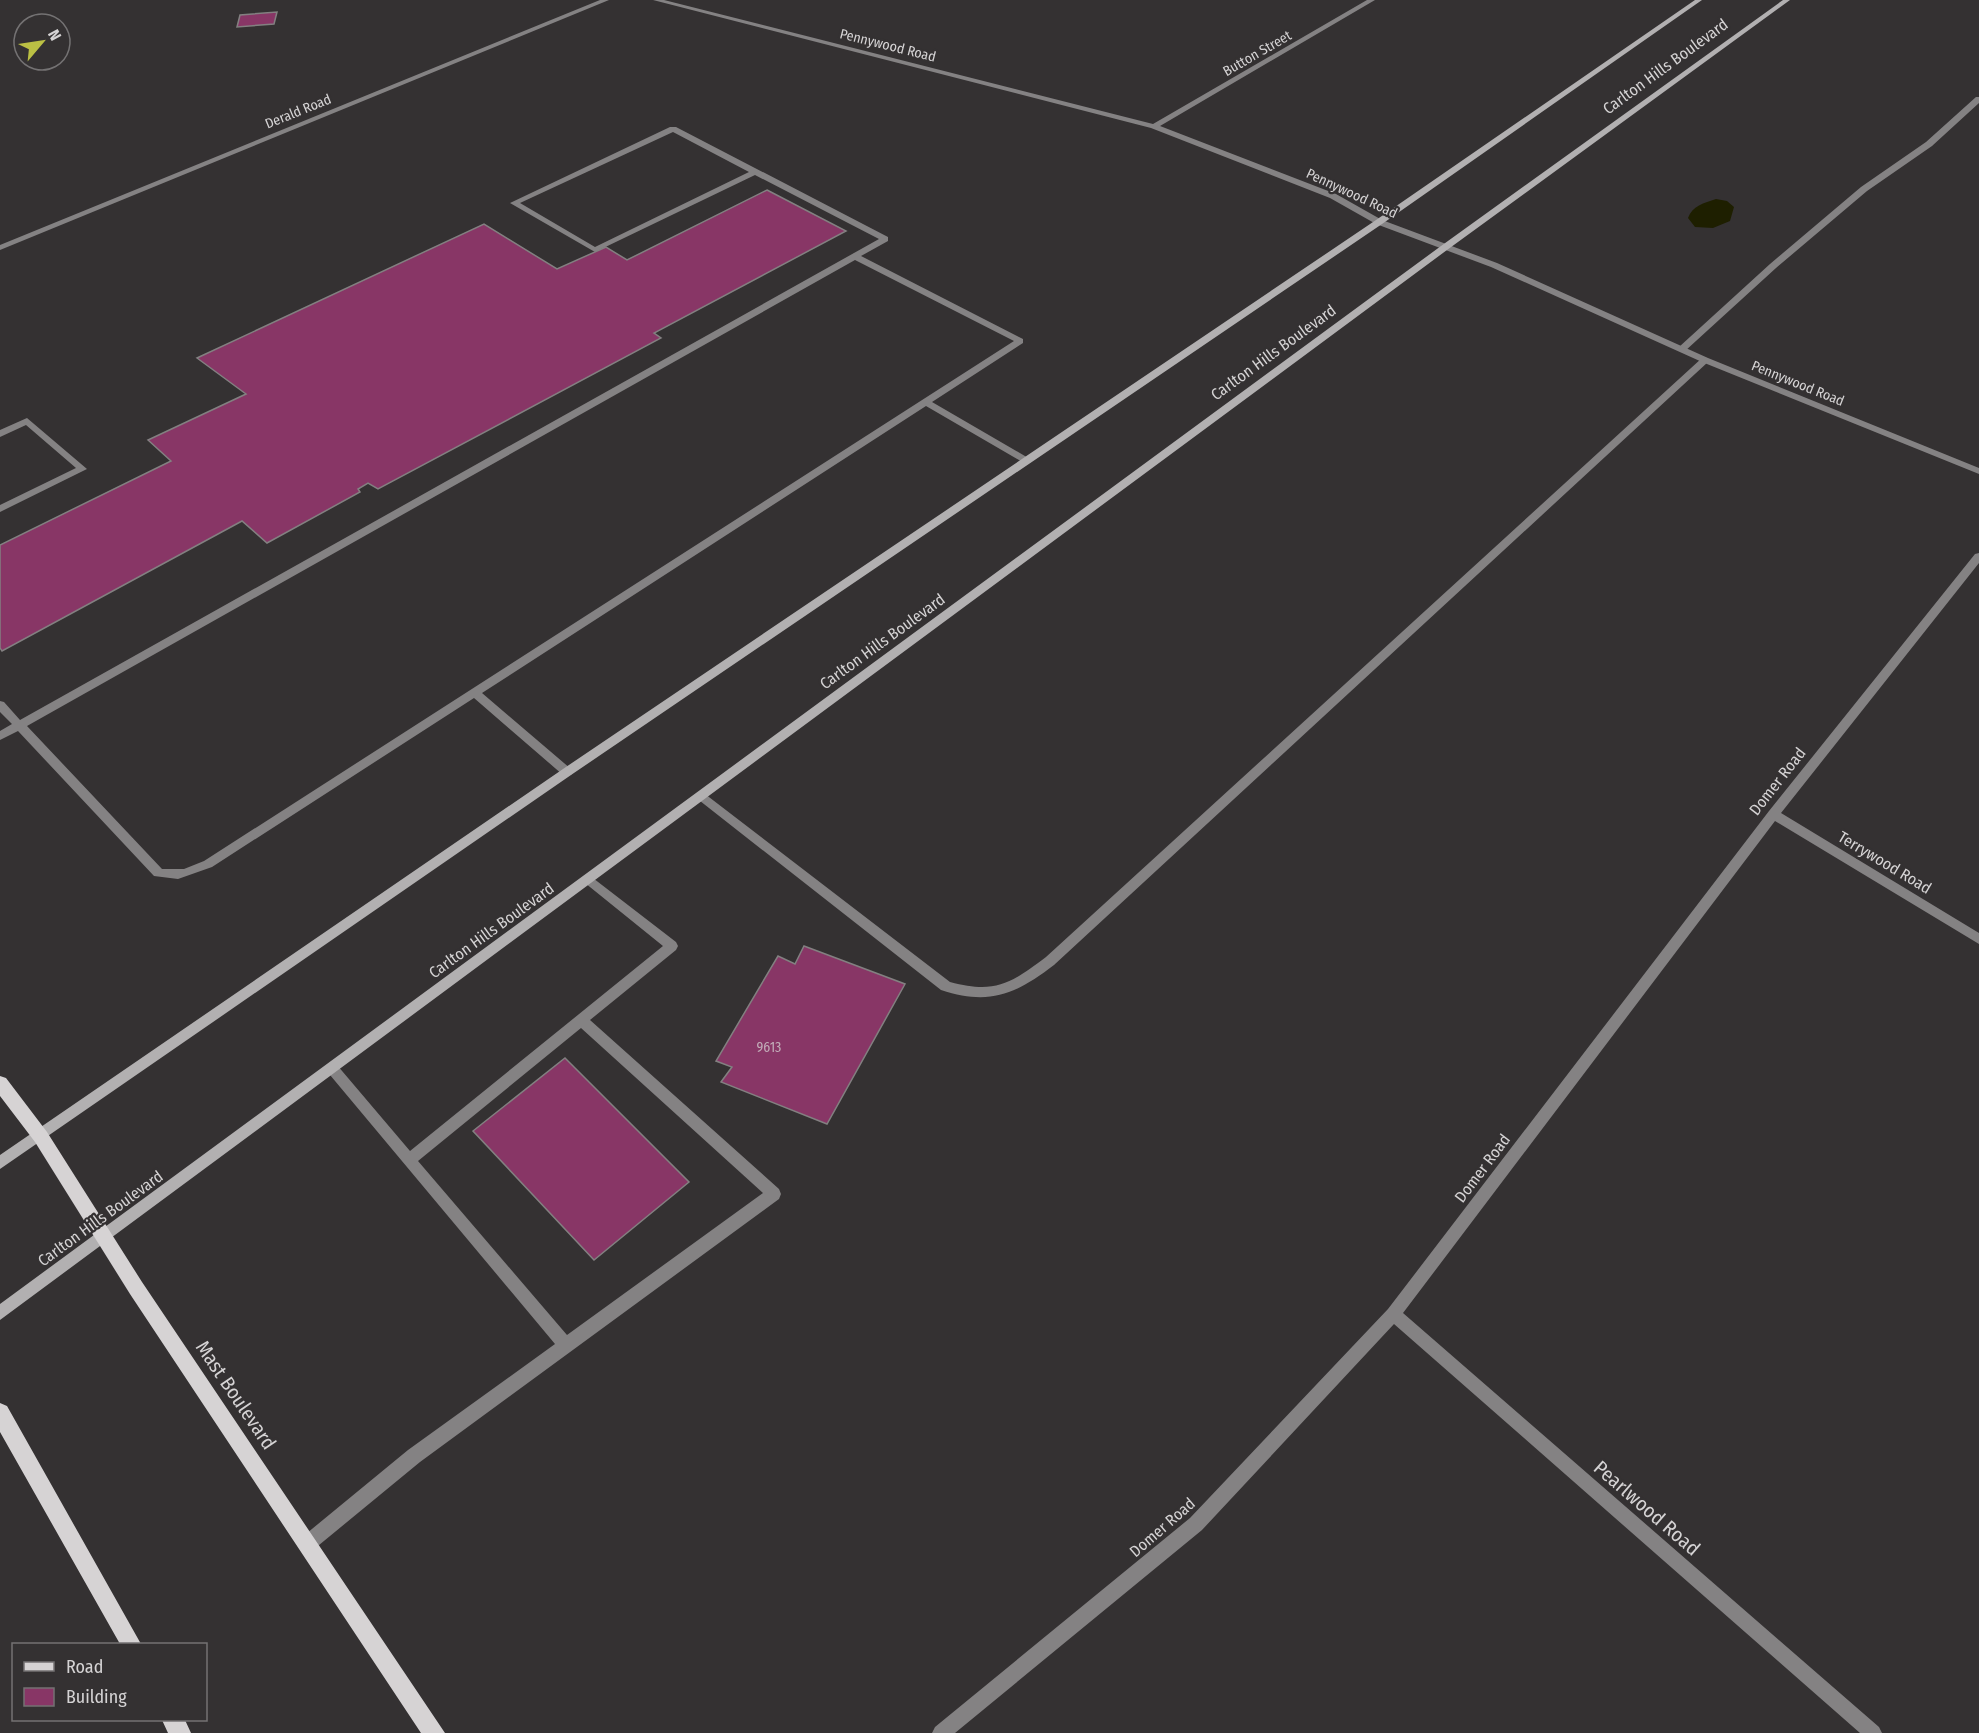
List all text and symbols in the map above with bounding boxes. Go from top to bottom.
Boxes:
north arrow [12,12,72,72]
street label: Carlton Hills Boulevard [1599,15,1732,118]
street label: Pennywood Road [838,25,938,66]
text: N [44,26,65,44]
street label: Button Street [1220,27,1295,80]
street label: Derald Road [263,91,334,132]
street label: Pennywood Road [1304,165,1400,222]
street label: Carlton Hills Boulevard [1207,301,1340,404]
street label: Pennywood Road [1749,357,1847,410]
street label: Carlton Hills Boulevard [816,590,949,693]
street label: Domer Road [1745,744,1810,819]
street label: Terrywood Road [1835,827,1935,898]
street label: Carlton Hills Boulevard [425,879,558,982]
house number: 9613 [757,1039,781,1056]
street label: Domer Road [1451,1130,1514,1206]
street label: Carlton Hills Boulevard [34,1167,167,1270]
street label: Mast Boulevard [191,1336,281,1454]
street label: Pearlwood Road [1589,1455,1705,1561]
street label: Domer Road [1126,1494,1199,1561]
legend [12,1643,207,1721]
text: Road [66,1656,103,1678]
text: Building [66,1686,127,1708]

